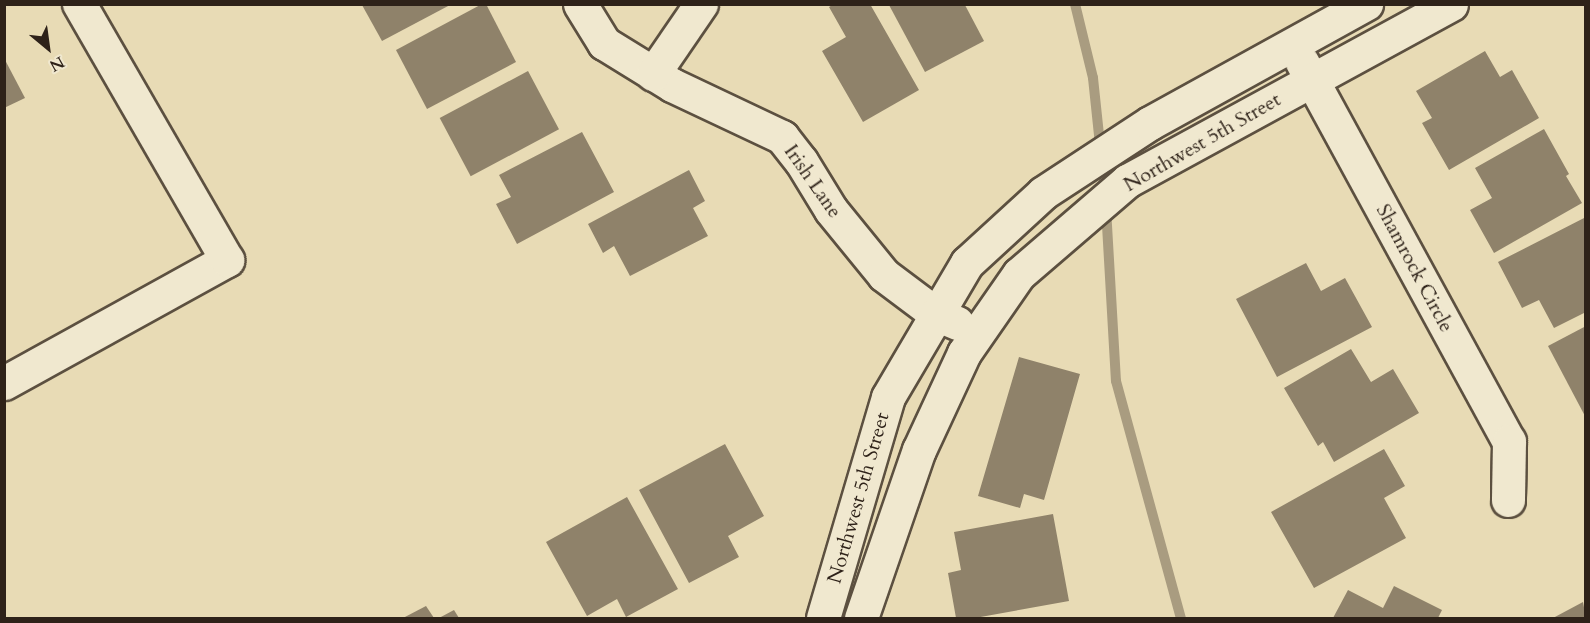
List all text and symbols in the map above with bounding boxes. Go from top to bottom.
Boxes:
north arrow [18,18,78,78]
text: N [45,51,68,77]
street label: Northwest 5th Street [1119,87,1285,197]
street label: Irish Lane [779,140,847,222]
street label: Shamrock Circle [1371,200,1459,336]
street label: Northwest 5th Street [822,410,894,586]

